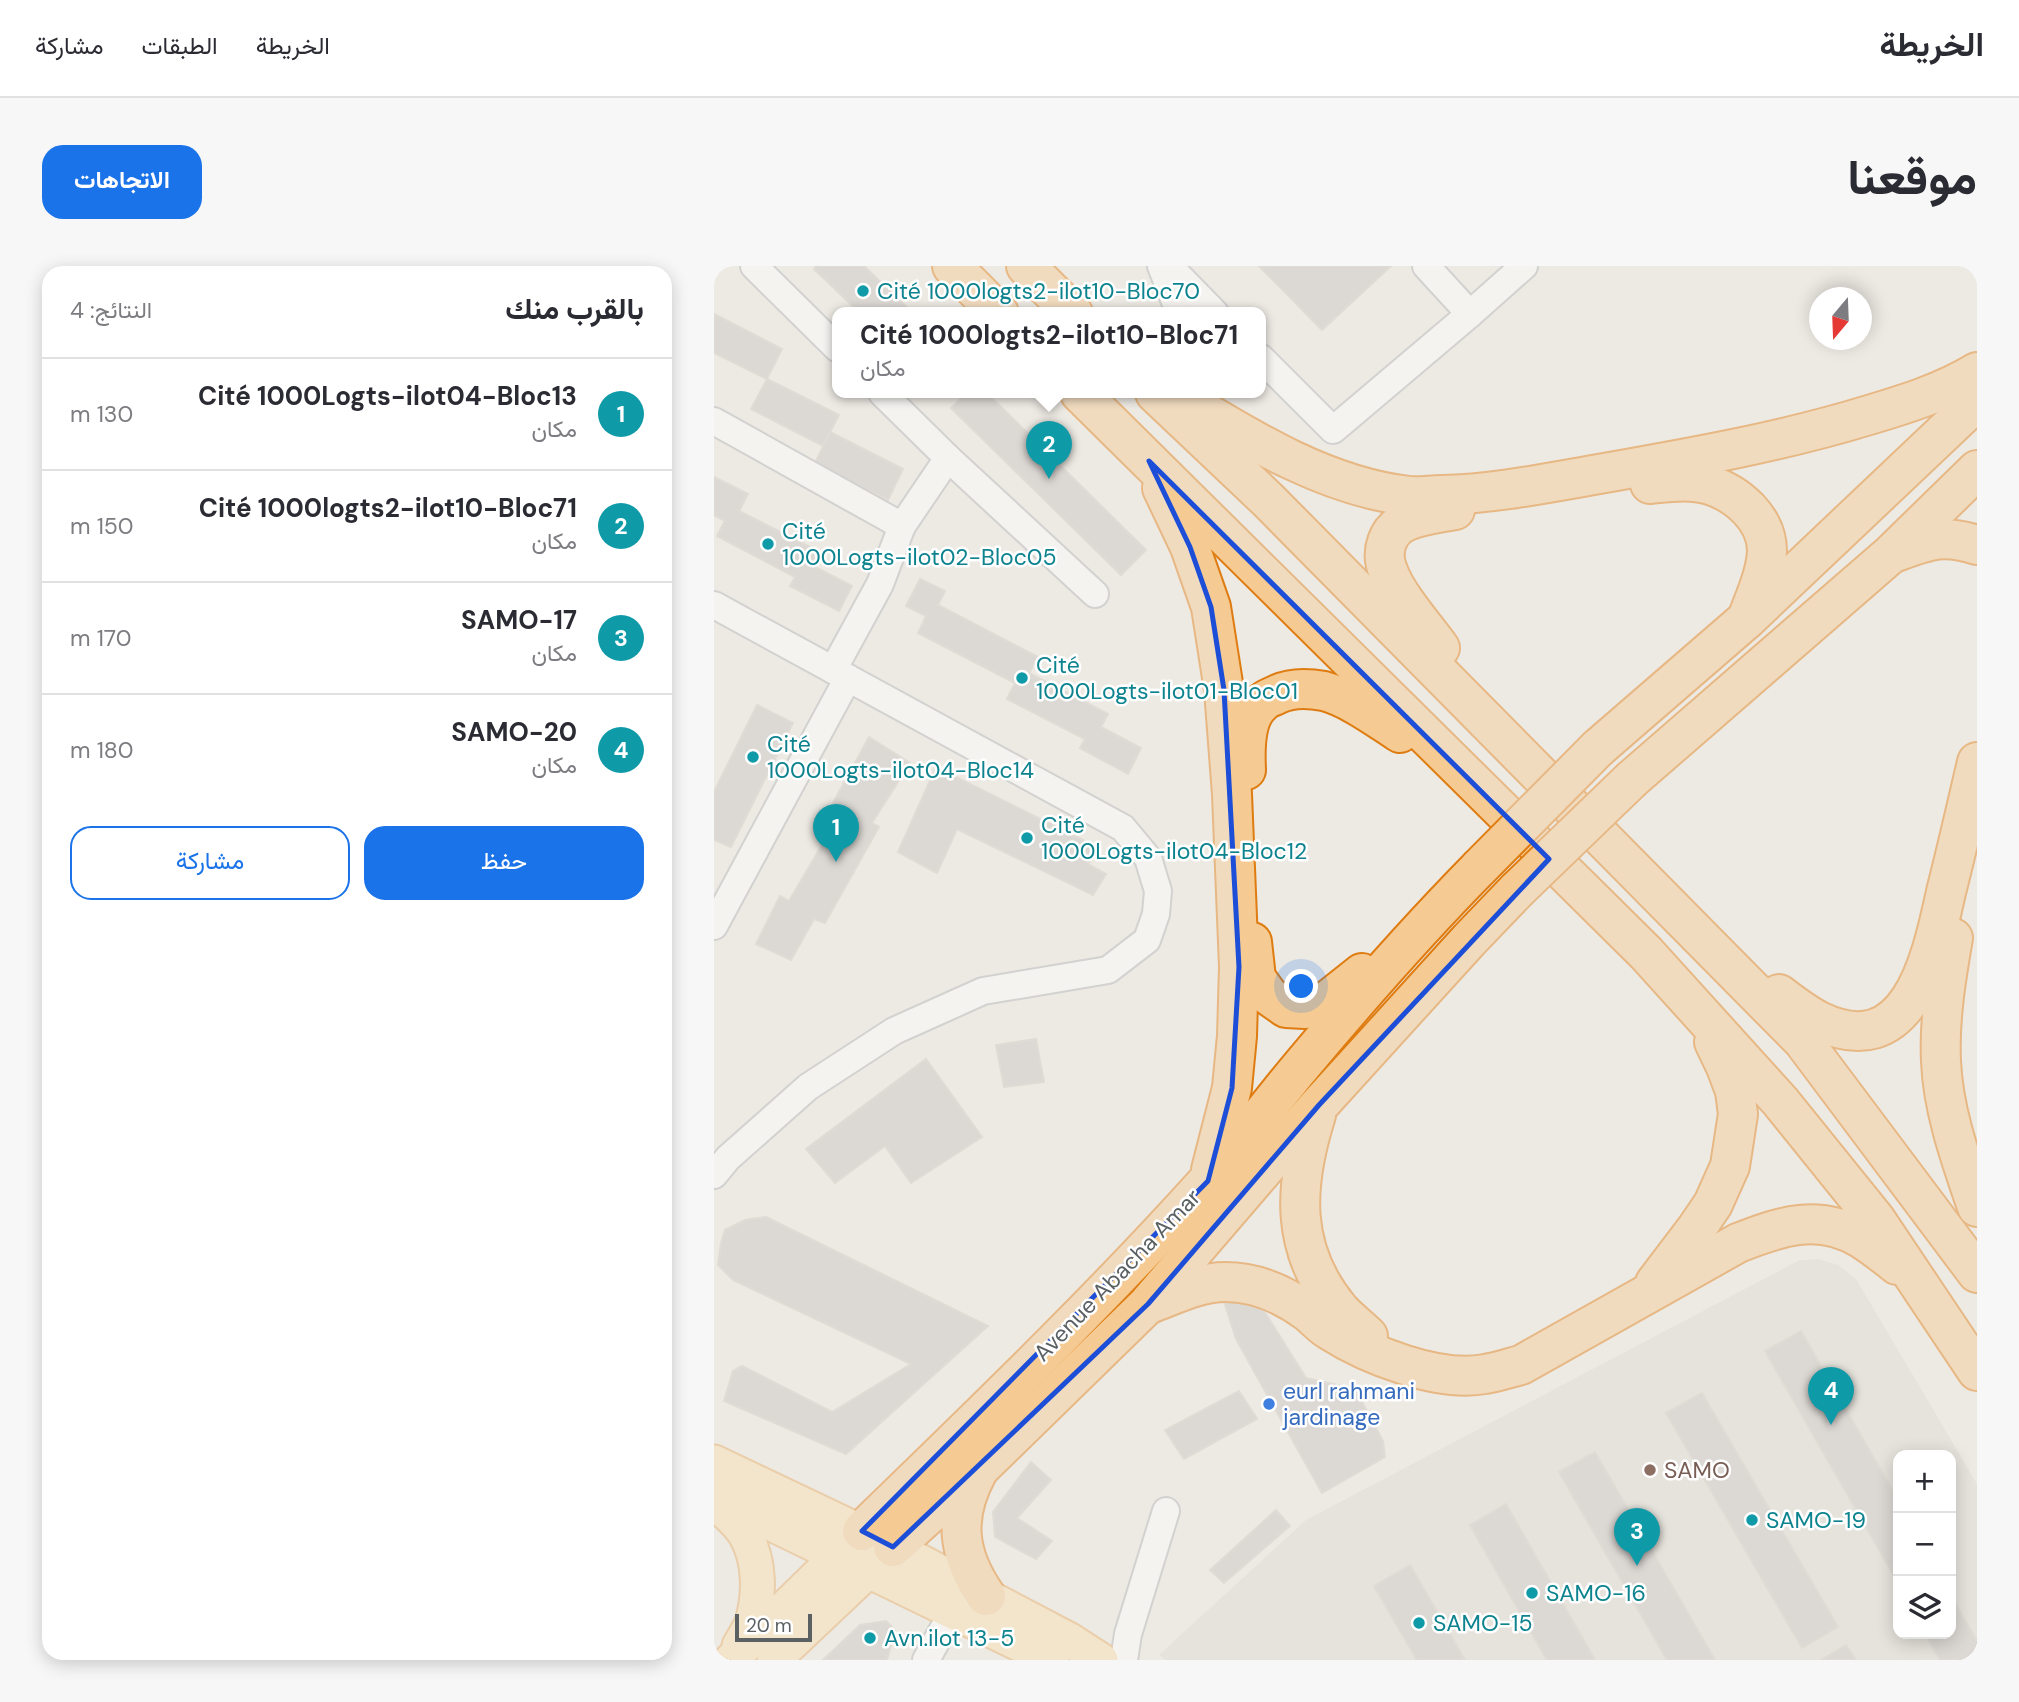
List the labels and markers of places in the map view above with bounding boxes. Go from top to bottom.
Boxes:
place label: Cité 1000logts2-ilot10-Bloc70 [877,276,1200,306]
marker: Cité 1000logts2-ilot10-Bloc70 [855,283,871,299]
pin: 2 [1026,421,1072,479]
place label: Cité 1000Logts-ilot02-Bloc05 [782,516,1057,572]
marker: Cité 1000Logts-ilot02-Bloc05 [760,536,776,552]
place label: Cité 1000Logts-ilot01-Bloc01 [1036,650,1298,706]
marker: Cité 1000Logts-ilot01-Bloc01 [1014,670,1030,686]
place label: Cité 1000Logts-ilot04-Bloc14 [767,729,1034,785]
marker: Cité 1000Logts-ilot04-Bloc14 [745,749,761,765]
pin: 1 [813,804,859,862]
place label: Cité 1000Logts-ilot04-Bloc12 [1041,810,1307,866]
marker: Cité 1000Logts-ilot04-Bloc12 [1019,830,1035,846]
pin: 4 [1808,1367,1854,1425]
place label: eurl rahmani jardinage [1282,1376,1415,1432]
marker: eurl rahmani jardinage [1261,1396,1277,1412]
place label: SAMO [1664,1455,1730,1485]
marker: SAMO [1642,1462,1658,1478]
place label: SAMO-19 [1766,1505,1866,1535]
pin: 3 [1614,1508,1660,1566]
marker: SAMO-19 [1744,1512,1760,1528]
place label: SAMO-16 [1546,1578,1646,1608]
marker: SAMO-16 [1524,1585,1540,1601]
place label: SAMO-15 [1433,1608,1532,1638]
marker: SAMO-15 [1411,1615,1427,1631]
place label: Avn.ilot 13-5 [884,1623,1014,1653]
marker: Avn.ilot 13-5 [862,1630,878,1646]

